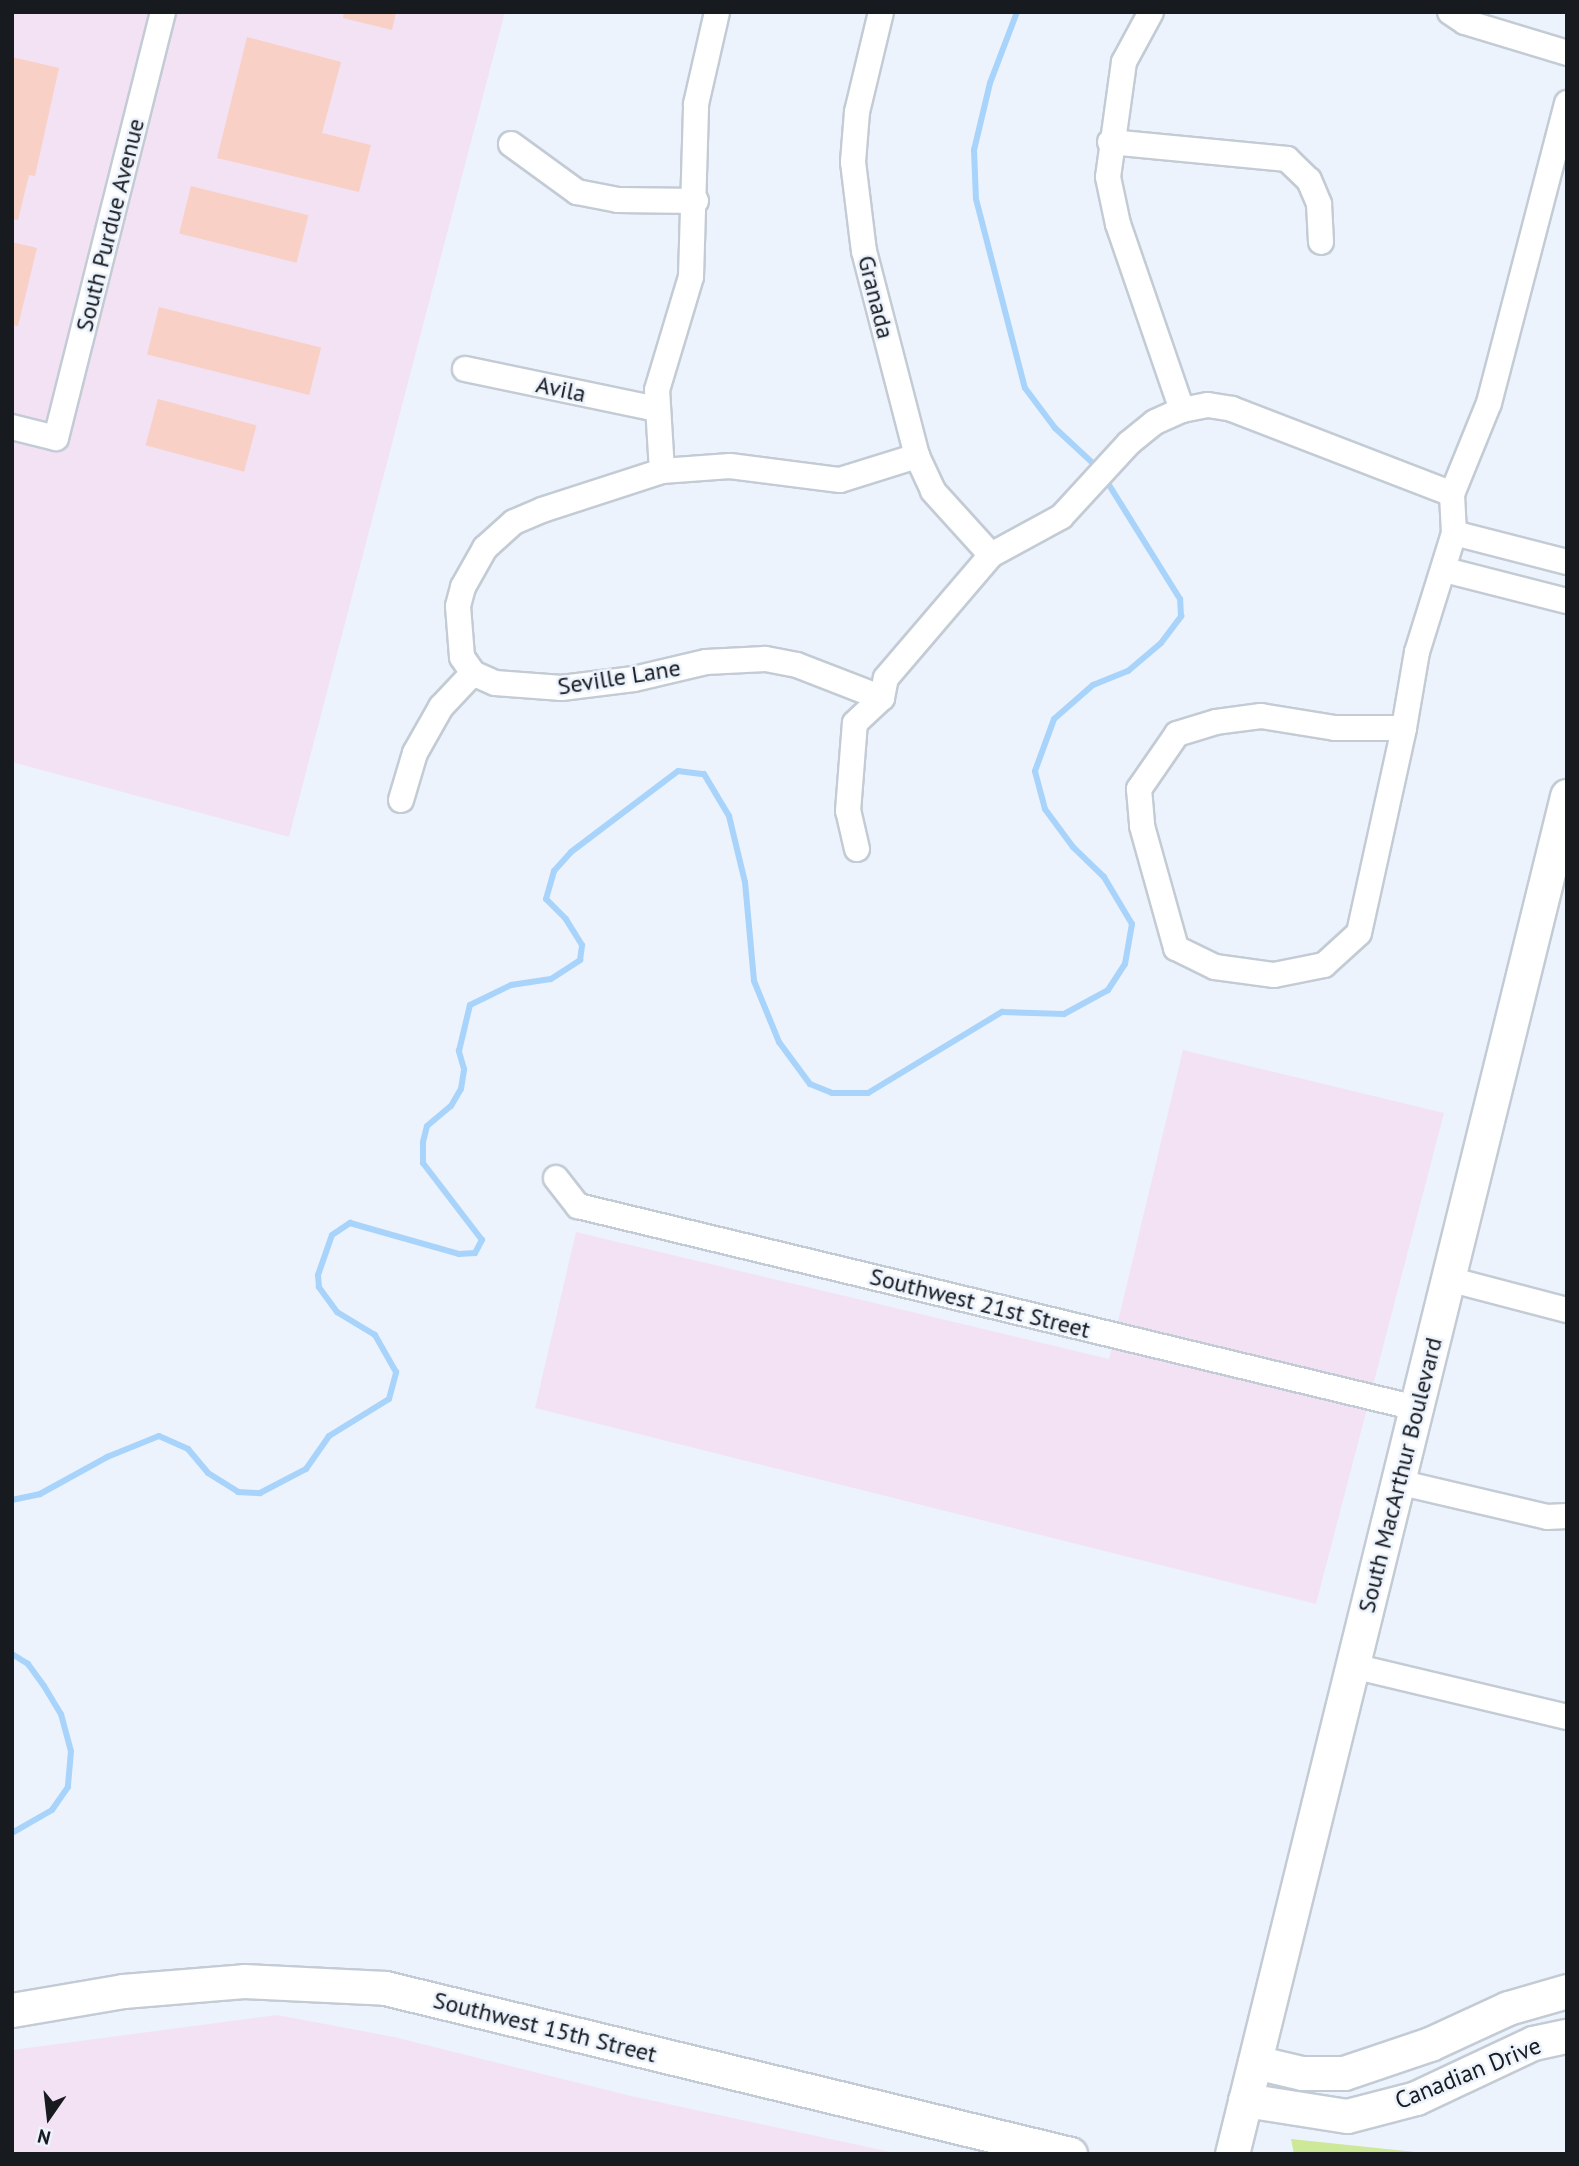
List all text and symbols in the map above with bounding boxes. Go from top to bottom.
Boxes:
street label: South Purdue Avenue [70,115,150,335]
street label: Granada [852,252,900,342]
street label: Avila [533,370,589,408]
street label: Seville Lane [555,653,683,701]
street label: Southwest 21st Street [867,1262,1093,1344]
street label: South MacArthur Boulevard [1352,1334,1448,1616]
street label: Southwest 15th Street [430,1985,660,2069]
street label: Canadian Drive [1391,2031,1545,2115]
north arrow [14,2082,84,2152]
text: N [35,2124,53,2151]

